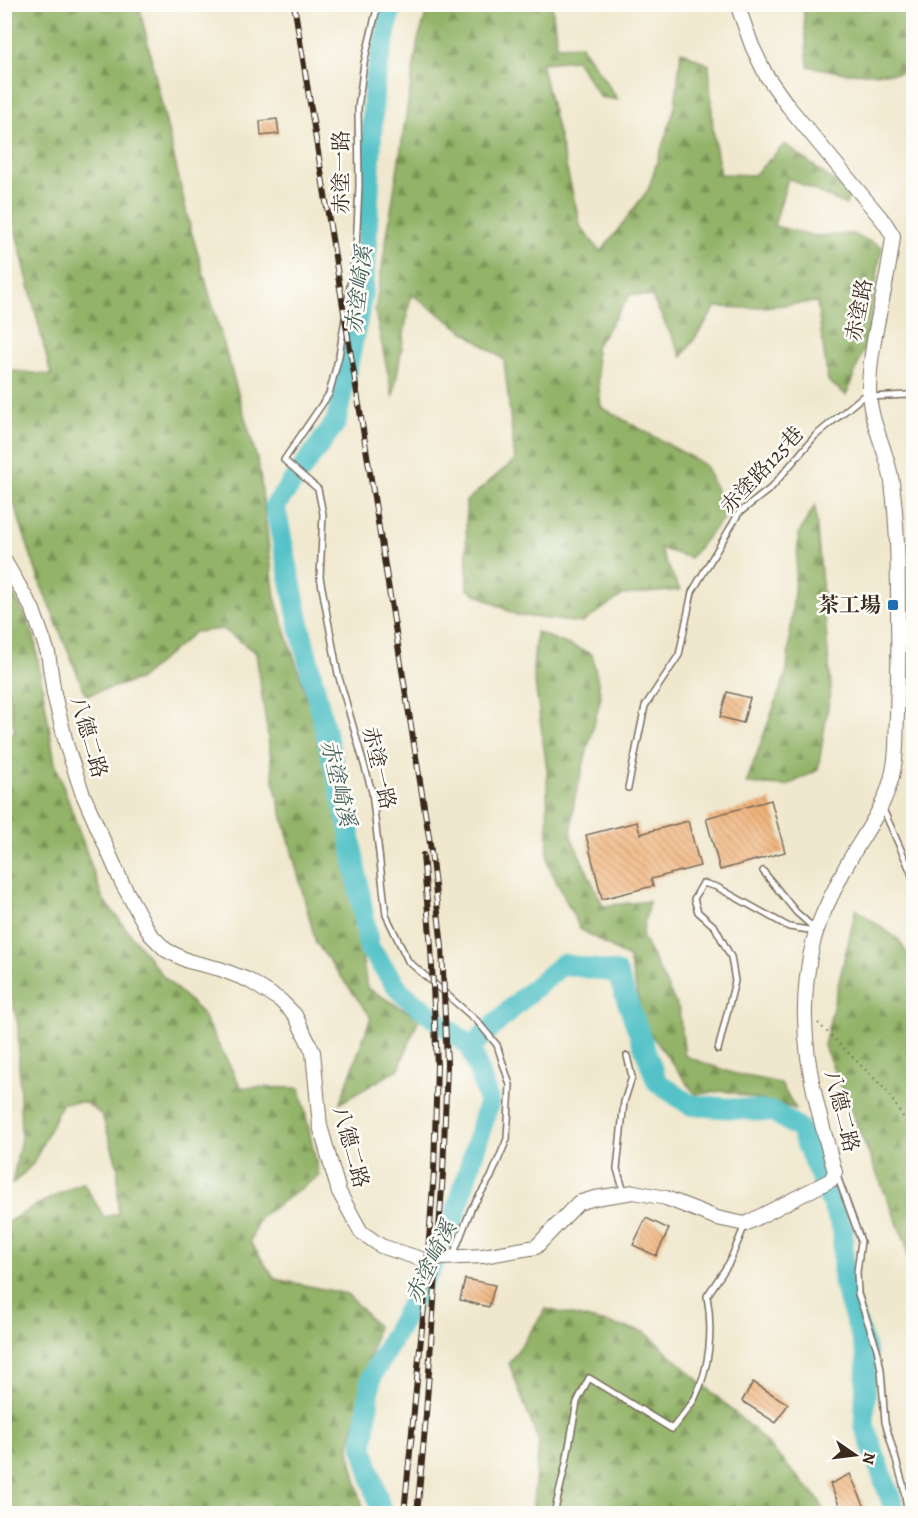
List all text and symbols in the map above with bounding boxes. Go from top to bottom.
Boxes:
street label: 赤塗一路 [327,130,355,214]
water label: 赤塗崎溪 [339,243,379,336]
street label: 赤塗路 [839,276,879,344]
street label: 赤塗路125巷 [714,420,810,520]
place label: 茶工場 [818,591,881,619]
marker: 茶工場 [886,598,900,612]
street label: 八德二路 [64,693,114,781]
street label: 赤塗一路 [356,724,402,812]
water label: 赤塗崎溪 [313,737,363,831]
street label: 八德二路 [818,1067,866,1155]
street label: 八德二路 [327,1103,375,1191]
water label: 赤塗崎溪 [398,1214,465,1308]
north arrow [825,1425,885,1485]
text: N [856,1450,881,1467]

